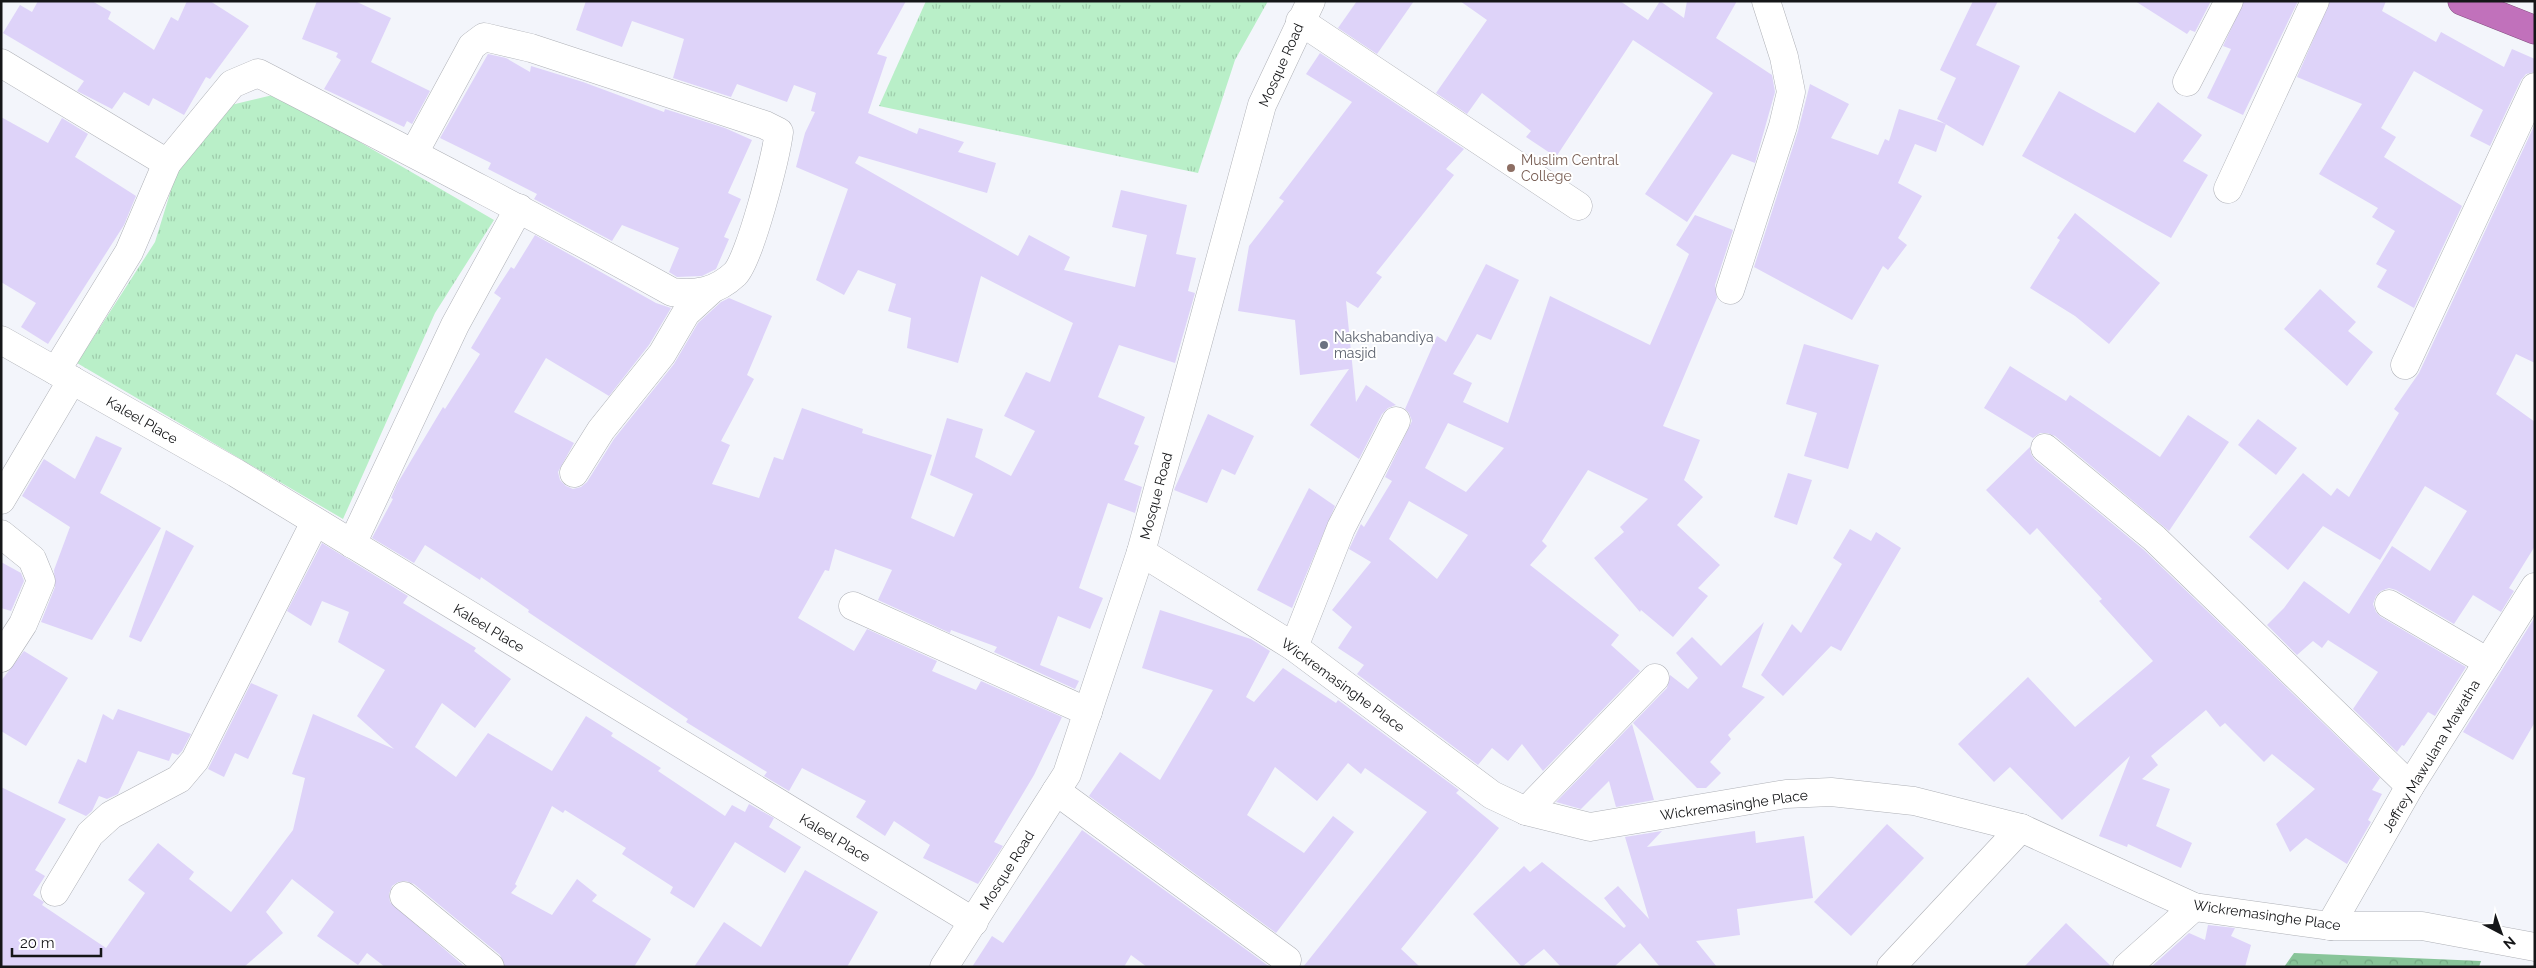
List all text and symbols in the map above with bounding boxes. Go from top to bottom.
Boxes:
street label: Mosque Road [1255,21,1307,109]
place label: Muslim Central College [1521,152,1619,184]
marker: Muslim Central College [1505,162,1517,174]
place label: Nakshabandiya masjid [1334,329,1434,361]
marker: Nakshabandiya masjid [1318,339,1330,351]
street label: Kaleel Place [103,393,181,447]
street label: Mosque Road [1137,451,1175,541]
street label: Kaleel Place [451,601,527,655]
street label: Wickremasinghe Place [1278,635,1408,735]
street label: Jeffrey Mawulana Mawatha [2379,677,2483,835]
street label: Wickremasinghe Place [1659,787,1809,823]
street label: Kaleel Place [797,811,873,865]
street label: Mosque Road [976,828,1038,912]
street label: Wickremasinghe Place [2192,897,2342,933]
north arrow [2476,908,2526,958]
scale bar [12,926,101,958]
text: N [2500,933,2519,952]
text: 20 m [20,934,55,952]

